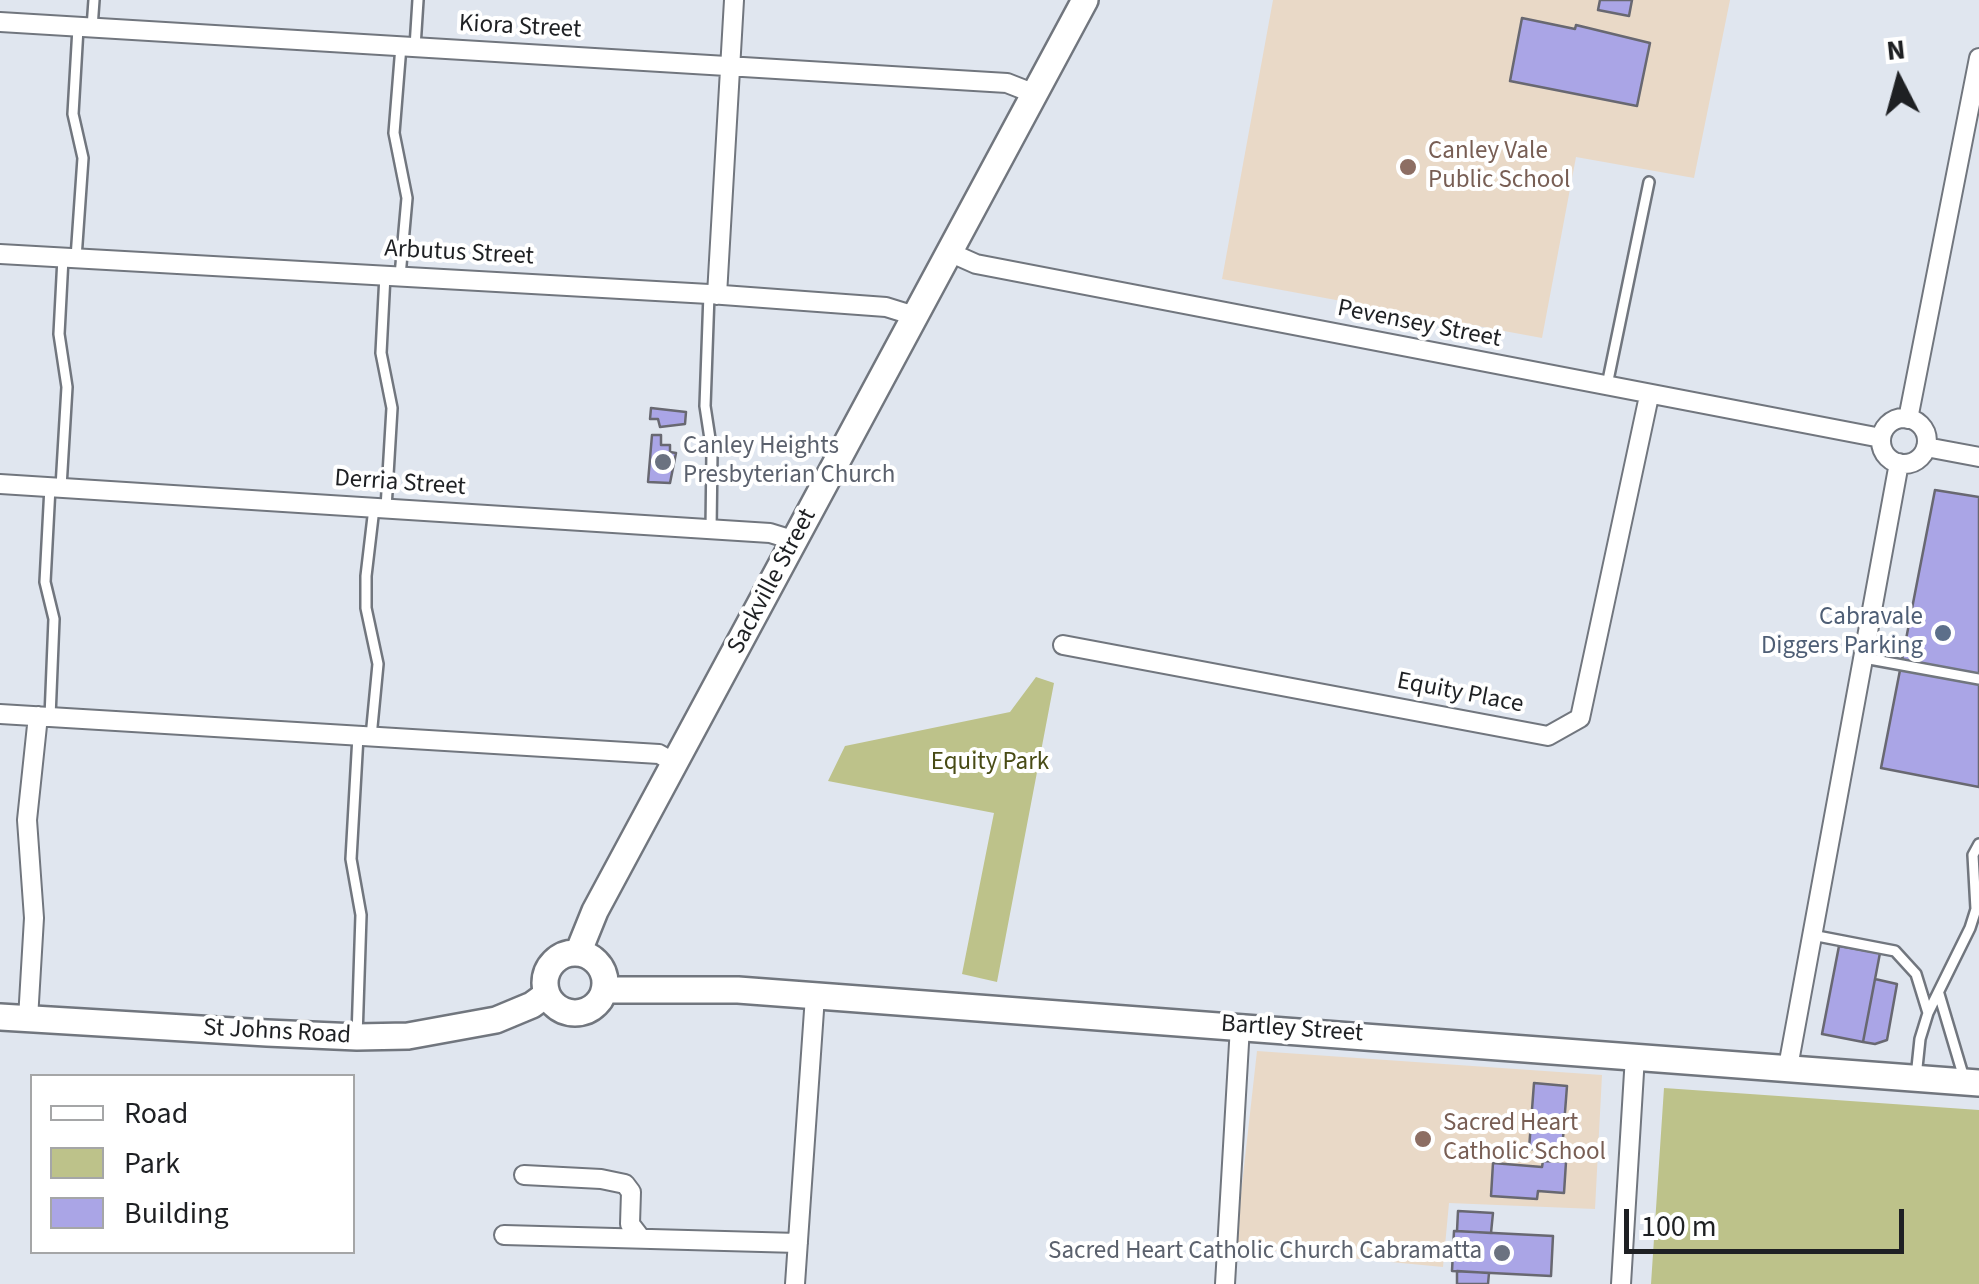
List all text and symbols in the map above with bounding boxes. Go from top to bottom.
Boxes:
street label: Kiora Street [458,10,582,46]
text: N [1885,29,1907,71]
north arrow [1849,30,1949,130]
place label: Canley Vale Public School [1428,138,1570,197]
marker: Canley Vale Public School [1397,156,1419,178]
street label: Arbutus Street [383,235,535,273]
street label: Pevensey Street [1335,294,1503,356]
place label: Canley Heights Presbyterian Church [683,433,895,492]
marker: Canley Heights Presbyterian Church [652,451,674,473]
street label: Derria Street [333,464,467,504]
street label: Sackville Street [722,504,824,660]
place label: Cabravale Diggers Parking [1761,604,1923,663]
marker: Cabravale Diggers Parking [1932,622,1954,644]
street label: Equity Place [1394,667,1526,721]
park label: Equity Park [931,749,1049,779]
street label: Bartley Street [1220,1010,1364,1050]
street label: St Johns Road [202,1014,352,1052]
legend [30,1074,355,1254]
text: Road [124,1092,188,1135]
place label: Sacred Heart Catholic School [1443,1110,1606,1169]
marker: Sacred Heart Catholic School [1412,1128,1434,1150]
text: Park [124,1142,180,1185]
scale bar [1629,1189,1909,1251]
text: Building [124,1192,229,1235]
text: 100 m [1641,1205,1717,1248]
place label: Sacred Heart Catholic Church Cabramatta [1048,1238,1482,1268]
marker: Sacred Heart Catholic Church Cabramatta [1491,1242,1513,1264]

